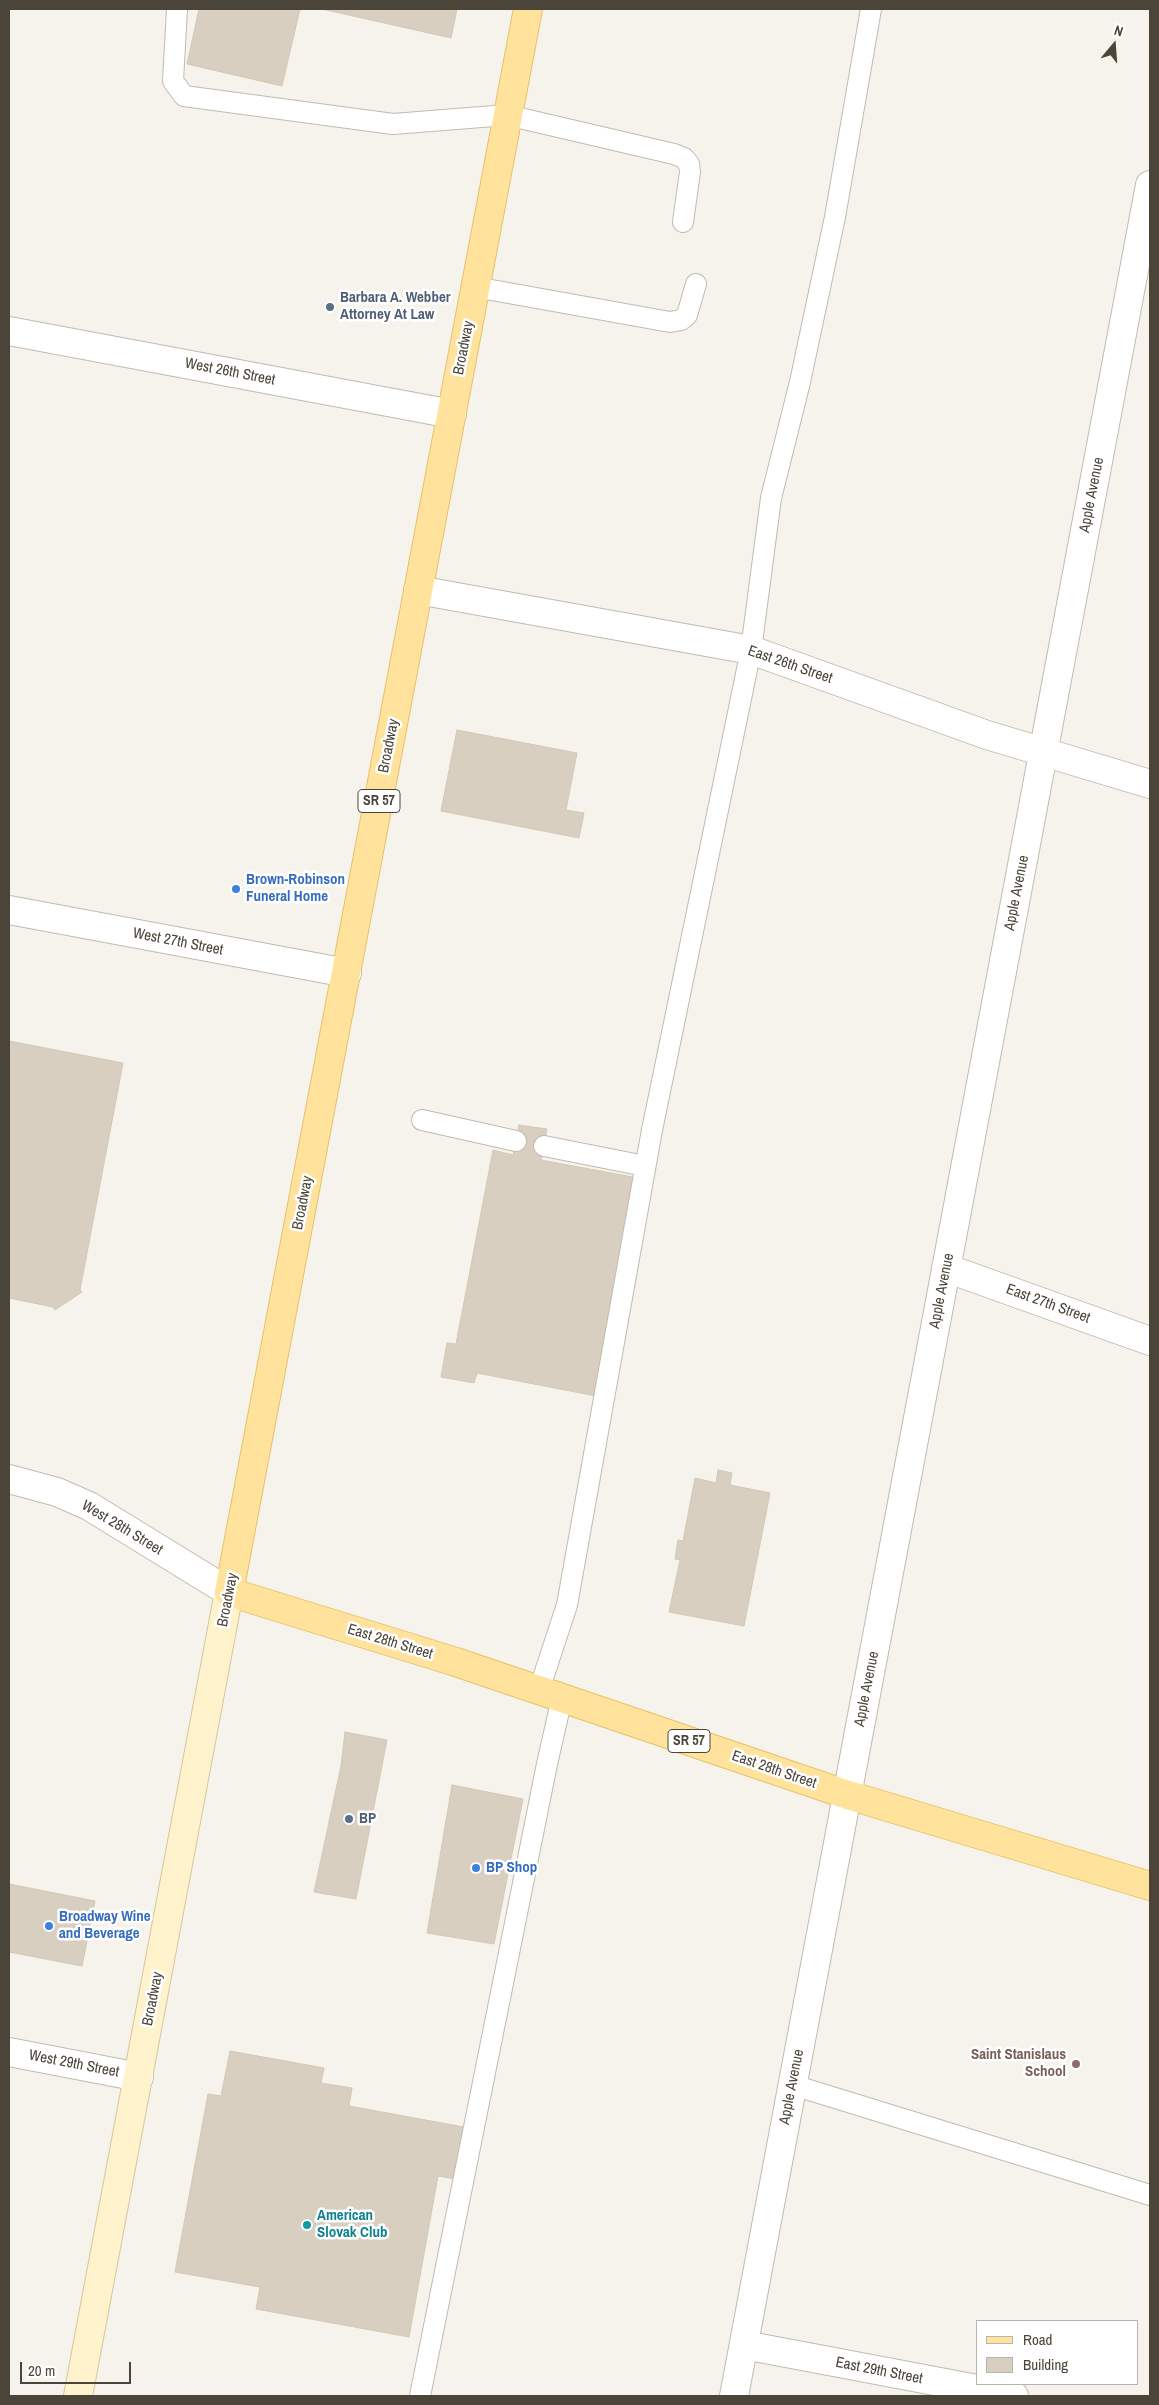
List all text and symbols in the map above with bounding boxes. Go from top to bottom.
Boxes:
north arrow [1089,20,1139,70]
text: N [1112,21,1125,41]
place label: Barbara A. Webber Attorney At Law [340,289,451,324]
marker: Barbara A. Webber Attorney At Law [324,301,336,313]
street label: Broadway [450,319,478,377]
street label: West 26th Street [183,354,277,390]
street label: Apple Avenue [1076,456,1108,534]
street label: East 26th Street [745,642,835,688]
street label: Broadway [375,717,403,775]
road number: SR 57 [358,789,400,812]
street label: Apple Avenue [1001,854,1033,932]
place label: Brown-Robinson Funeral Home [246,871,345,906]
marker: Brown-Robinson Funeral Home [230,883,242,895]
street label: West 27th Street [131,924,225,960]
street label: Broadway [289,1174,317,1232]
street label: Apple Avenue [926,1252,958,1330]
street label: East 27th Street [1003,1280,1093,1328]
street label: West 28th Street [78,1497,166,1559]
street label: Broadway [214,1571,242,1629]
street label: East 28th Street [345,1620,435,1664]
street label: Apple Avenue [851,1650,883,1728]
road number: SR 57 [668,1730,710,1752]
street label: East 28th Street [729,1747,819,1793]
place label: BP [359,1810,376,1828]
marker: BP [343,1813,355,1825]
place label: BP Shop [486,1859,537,1877]
marker: BP Shop [470,1862,482,1874]
place label: Broadway Wine and Beverage [59,1908,150,1943]
marker: Broadway Wine and Beverage [43,1920,55,1932]
street label: Broadway [139,1970,167,2028]
street label: West 29th Street [27,2046,121,2082]
place label: Saint Stanislaus School [971,2046,1066,2081]
street label: Apple Avenue [776,2048,808,2126]
marker: Saint Stanislaus School [1070,2058,1082,2070]
place label: American Slovak Club [317,2207,387,2242]
marker: American Slovak Club [301,2219,313,2231]
legend [976,2320,1139,2385]
text: Road [1023,2329,1052,2350]
scale bar [22,2352,134,2384]
street label: East 29th Street [834,2354,924,2388]
text: Building [1023,2354,1068,2375]
text: 20 m [28,2360,55,2381]

